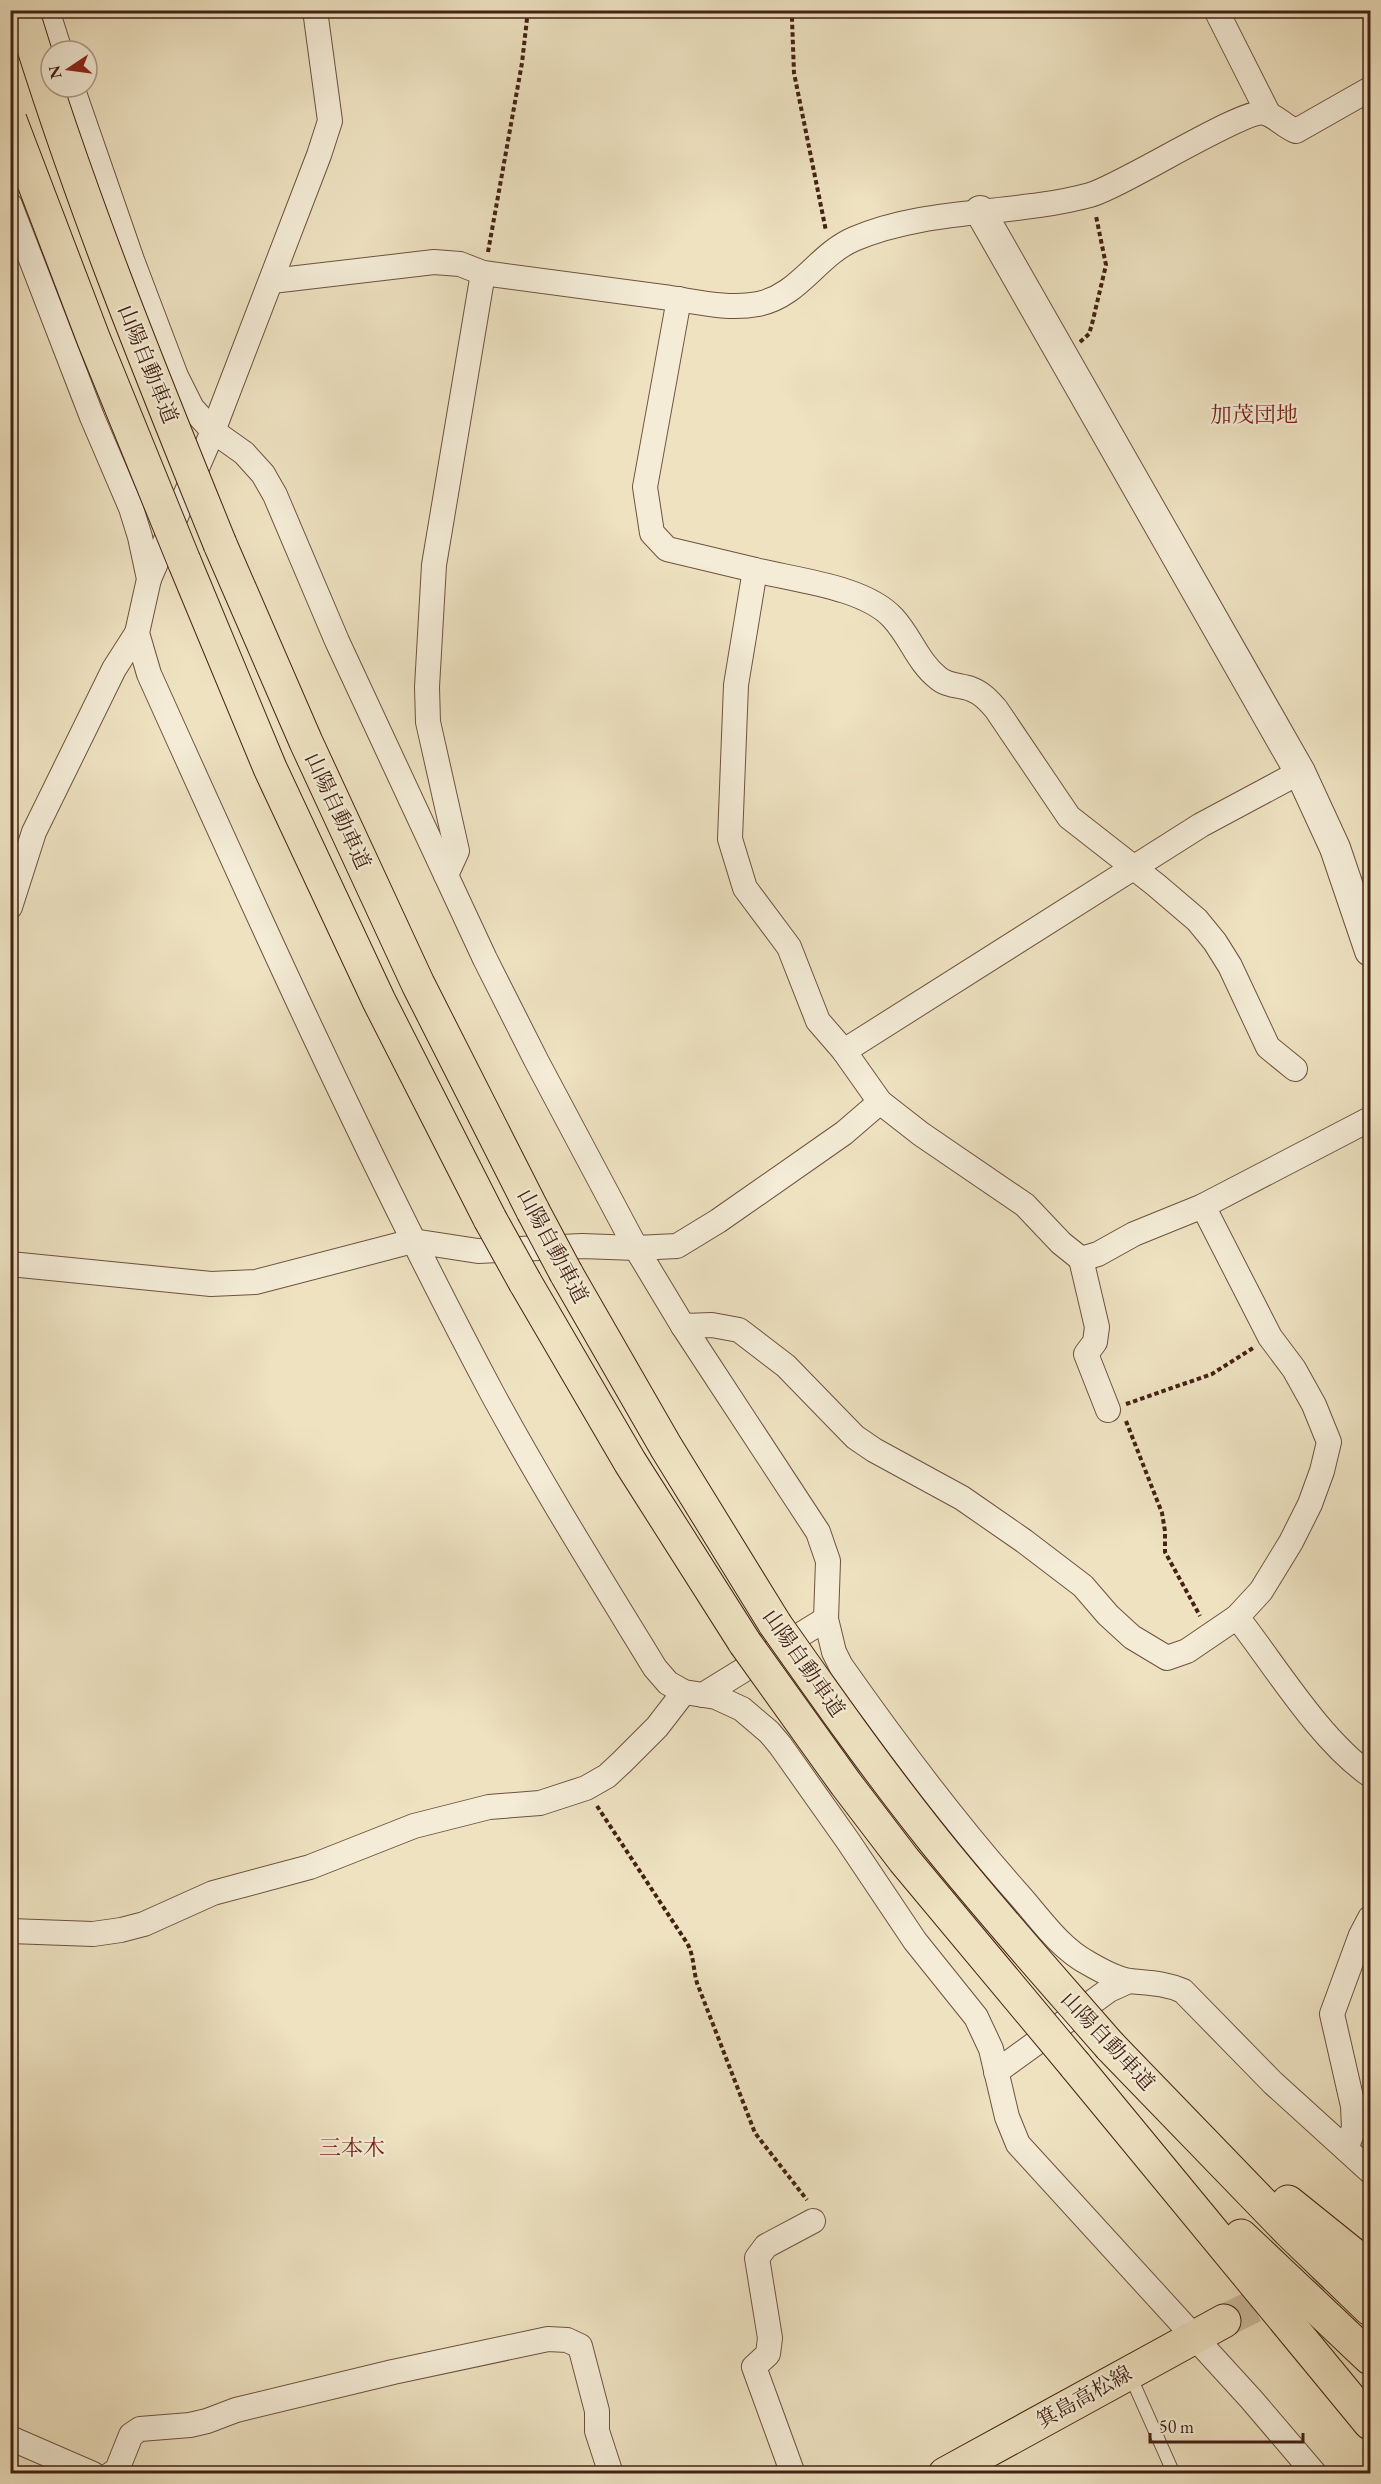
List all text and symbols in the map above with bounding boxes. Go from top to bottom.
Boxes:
north arrow [39,39,99,99]
text: N [43,64,67,81]
street label: 山陽自動車道 [112,300,185,427]
district label: 加茂団地 [1210,400,1298,429]
street label: 山陽自動車道 [300,748,377,874]
street label: 山陽自動車道 [512,1184,595,1308]
street label: 山陽自動車道 [757,1603,852,1722]
street label: 山陽自動車道 [1056,1985,1161,2096]
district label: 三本木 [319,2133,385,2162]
street label: 箕島高松線 [1031,2359,1136,2434]
scale bar [1150,2406,1303,2444]
text: 50 m [1159,2415,1194,2438]

